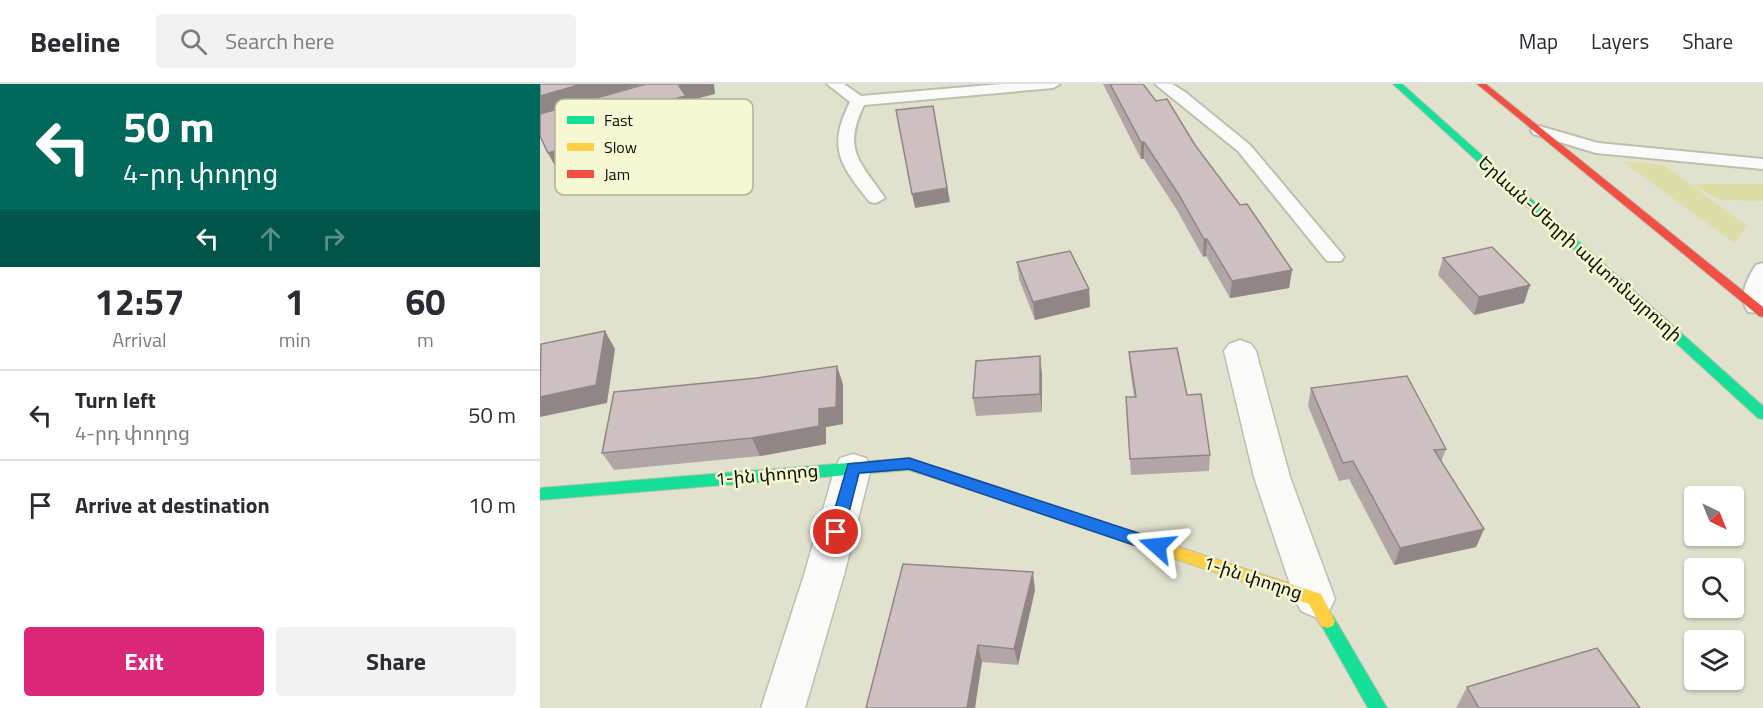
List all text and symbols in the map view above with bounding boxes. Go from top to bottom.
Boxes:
search box [156,14,576,68]
text: Beeline [30,20,120,63]
text: Search here [225,24,334,58]
icon: search [177,25,210,58]
text: Map [1519,25,1558,57]
text: Layers [1591,25,1649,57]
text: Share [1682,25,1733,57]
text: 50 m [123,94,215,158]
legend [555,99,753,195]
icon: left [24,108,102,186]
text: Fast [604,108,633,132]
text: Slow [604,135,637,159]
street label: Երևան-Մեղրի ավտոմայրուղի [1472,149,1689,348]
text: 4-րդ փողոց [123,152,278,193]
text: Jam [604,162,630,186]
icon: left [191,222,224,255]
icon: ahead [254,222,287,255]
icon: right [317,222,350,255]
text: 12:57 [94,274,184,329]
text: 1 [285,274,305,329]
text: 60 [405,274,445,329]
text: Arrival [112,324,167,355]
text: min [279,324,311,355]
text: m [417,324,434,355]
text: Turn left [75,383,156,417]
text: 50 m [468,398,516,432]
icon: left [24,399,57,432]
text: 4-րդ փողոց [75,417,190,448]
street label: 1-ին փողոց [715,457,819,492]
north arrow [1684,486,1744,546]
map controls [1684,486,1744,690]
text: Arrive at destination [75,488,270,522]
text: 10 m [468,488,516,522]
icon: arrive [24,489,57,522]
pin [810,506,861,557]
position arrow [1125,514,1189,578]
icon: arrive [819,515,852,548]
street label: 1-ին փողոց [1200,549,1306,606]
button: search [1684,558,1744,618]
button: Exit [24,627,264,696]
button: Share [276,627,516,696]
button: layers [1684,630,1744,690]

